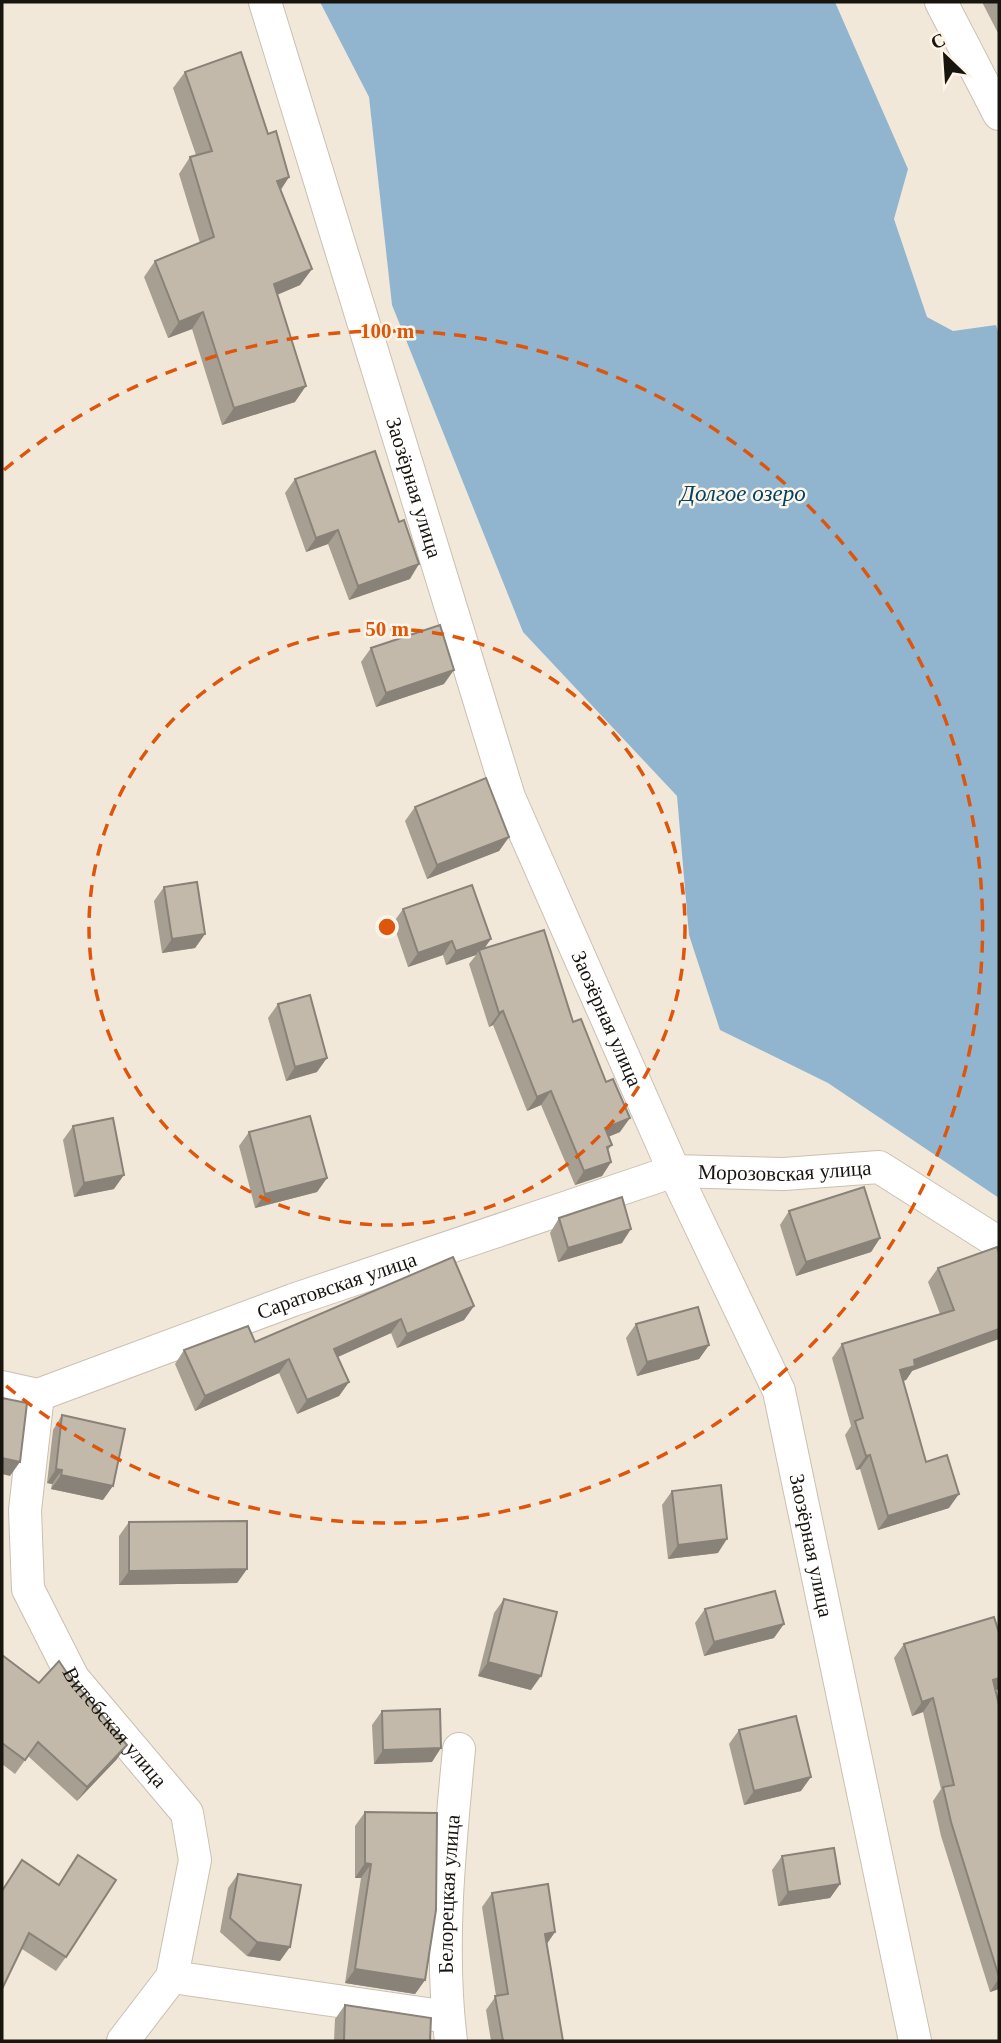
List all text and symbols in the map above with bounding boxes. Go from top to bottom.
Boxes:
north arrow [910,21,980,91]
text: С [927,29,949,53]
text: 100 m [360,319,415,343]
street label: Заозёрная улица [381,414,447,562]
water label: Долгое озеро [678,481,806,506]
text: 50 m [365,617,409,641]
centre of rings [375,915,399,939]
street label: Заозёрная улица [566,947,648,1091]
street label: Морозовская улица [698,1156,873,1186]
street label: Саратовская улица [254,1247,420,1324]
street label: Заозёрная улица [785,1472,838,1620]
street label: Витебская улица [58,1663,173,1793]
street label: Белорецкая улица [434,1813,465,1974]

